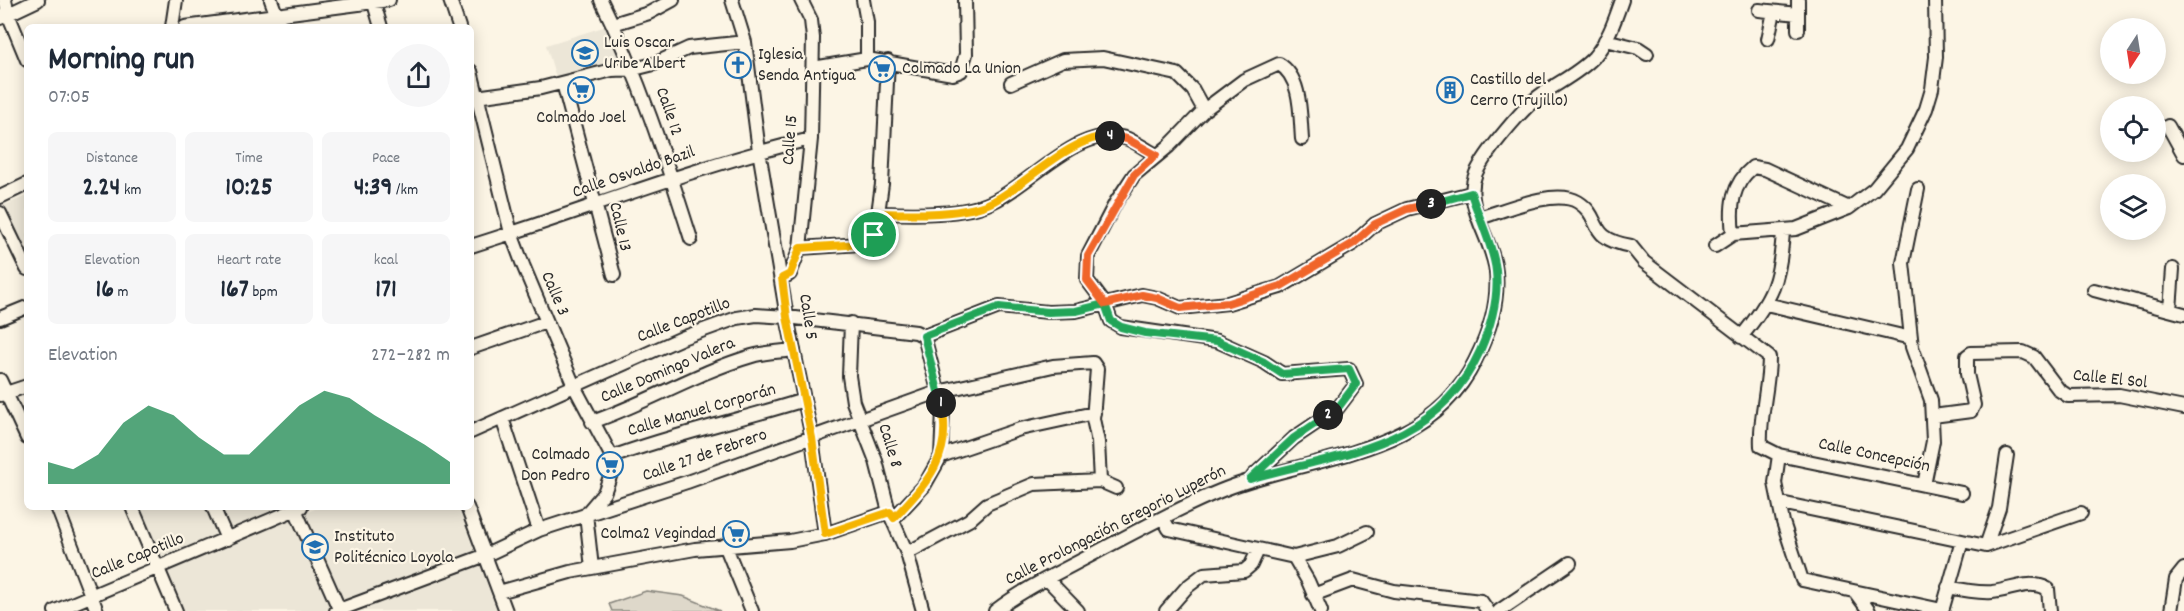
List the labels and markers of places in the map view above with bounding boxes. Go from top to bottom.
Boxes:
place label: Luis Oscar Uribe Albert [604,31,686,77]
school or university icon: Luis Oscar Uribe Albert [570,38,600,68]
place label: Iglesia Senda Antigua [758,43,856,89]
church icon: Iglesia Senda Antigua [723,50,753,80]
supermarket icon: Colmado La Union [867,54,897,84]
place label: Colmado La Union [902,57,1021,82]
place label: Castillo del Cerro (Trujillo) [1470,68,1568,114]
supermarket icon: Colmado Joel [566,75,596,105]
building icon: Castillo del Cerro (Trujillo) [1435,75,1465,105]
place label: Colmado Joel [536,106,626,131]
pin: 4 [1095,121,1125,151]
pin: 3 [1416,189,1446,219]
pin [848,209,899,260]
pin: 1 [926,388,956,418]
pin: 2 [1313,400,1343,430]
place label: Colmado Don Pedro [521,443,590,489]
supermarket icon: Colmado Don Pedro [595,450,625,480]
supermarket icon: Colma2 Vegindad [721,519,751,549]
place label: Colma2 Vegindad [601,522,716,547]
place label: Instituto Politécnico Loyola [334,525,454,571]
school or university icon: Instituto Politécnico Loyola [300,532,330,562]

